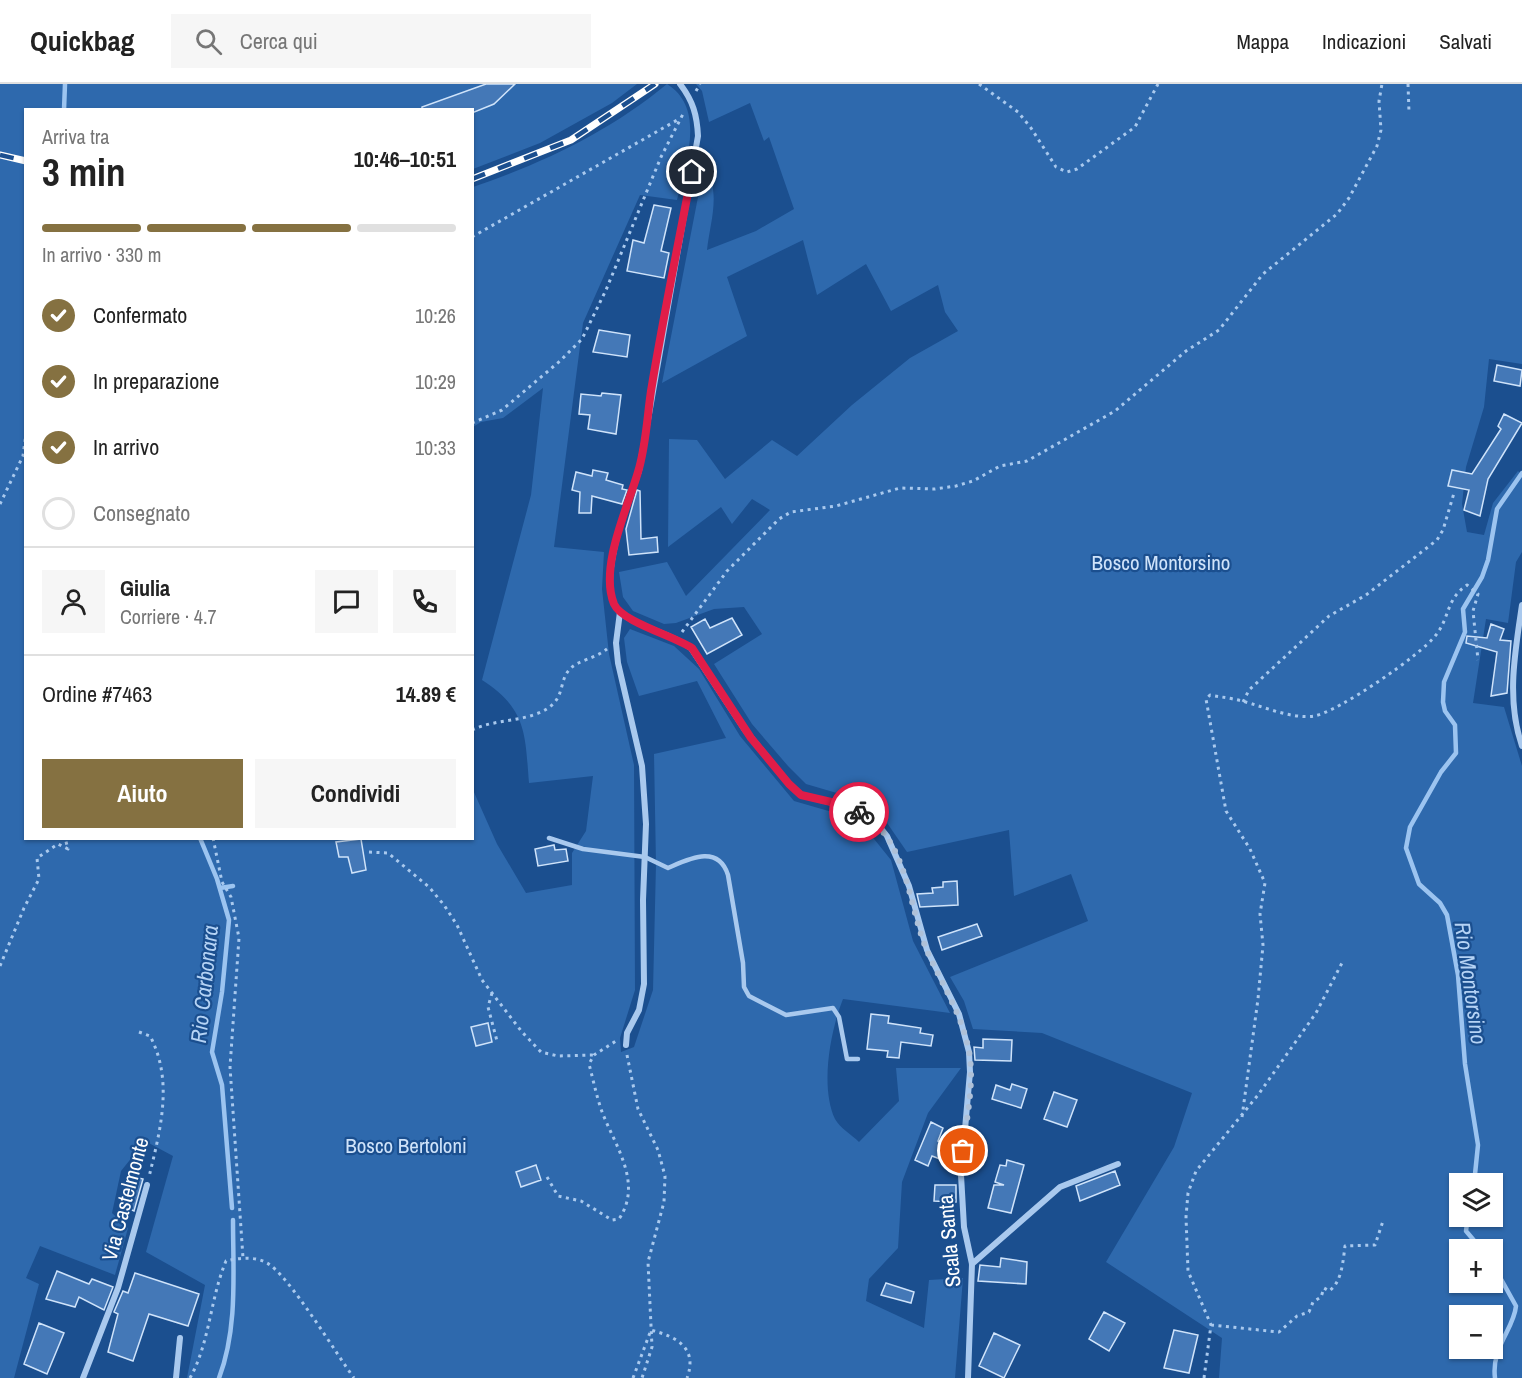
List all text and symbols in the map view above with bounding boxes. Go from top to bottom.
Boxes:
search box [171,14,591,68]
text: Quickbag [30,22,135,60]
icon: search [192,25,225,58]
text: Cerca qui [240,26,318,56]
text: Mappa [1236,27,1289,56]
text: Indicazioni [1322,27,1406,56]
text: Salvati [1439,27,1492,56]
text: Arriva tra [42,123,109,150]
text: 10:46–10:51 [354,144,456,174]
text: 3 min [42,146,126,198]
pin [666,146,717,197]
icon: home [675,155,708,188]
text: In arrivo · 330 m [42,241,161,268]
icon: check [42,299,75,332]
text: Confermato [93,300,187,330]
text: 10:26 [415,302,456,329]
icon: check [42,365,75,398]
text: In preparazione [93,366,219,396]
text: 10:29 [415,368,456,395]
icon: check [42,431,75,464]
text: In arrivo [93,432,159,462]
text: 10:33 [415,434,456,461]
text: Consegnato [93,498,190,528]
park label: Bosco Montorsino [1092,548,1230,577]
button: person [42,570,105,633]
button: chat [315,570,378,633]
button: phone [393,570,456,633]
text: Giulia [120,573,170,603]
text: Corriere · 4.7 [120,603,217,630]
text: Ordine #7463 [42,679,152,709]
text: 14.89 € [396,679,456,709]
button: Aiuto [42,759,243,828]
button: Condividi [255,759,456,828]
courier [829,782,889,842]
icon: bike [843,796,876,829]
water label: Rio Montorsino [1448,920,1494,1046]
water label: Rio Carbonara [183,924,225,1044]
pin [937,1125,988,1176]
park label: Bosco Bertoloni [345,1131,467,1160]
street label: Via Castelmonte [95,1134,155,1264]
icon: bag [946,1134,979,1167]
map controls [1449,1173,1503,1359]
button: layers [1449,1173,1503,1227]
street label: Scala Santa [930,1193,967,1289]
button: + [1449,1239,1503,1293]
button: − [1449,1305,1503,1359]

